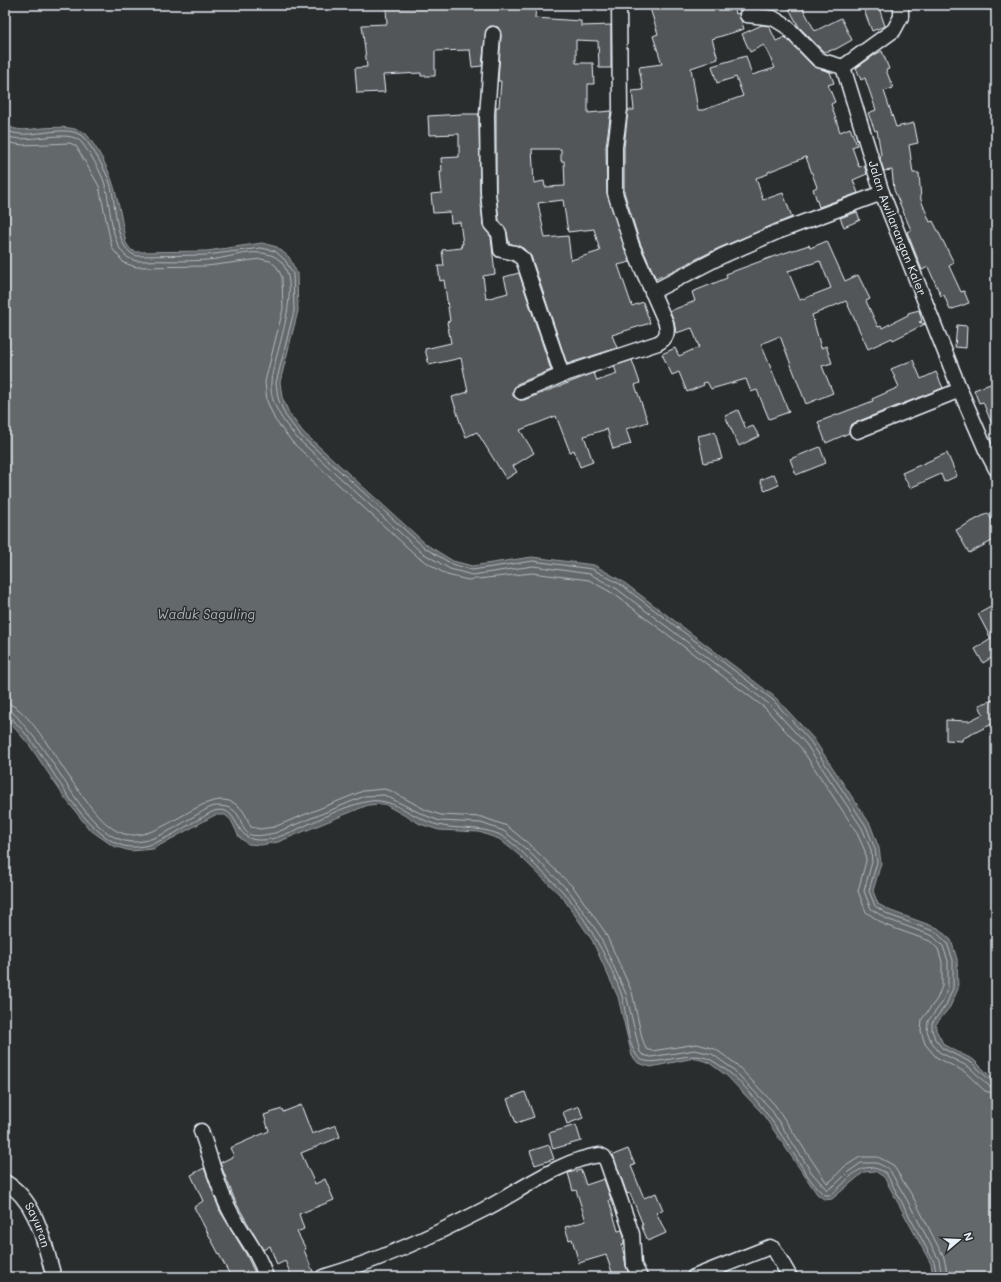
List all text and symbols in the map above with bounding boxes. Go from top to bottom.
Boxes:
street label: Jalan Awilarangan Kaler [865,158,931,298]
water label: Waduk Saguling [157,605,255,622]
street label: Sayuran [22,1199,54,1249]
north arrow [939,1220,979,1260]
text: N [960,1230,977,1243]

